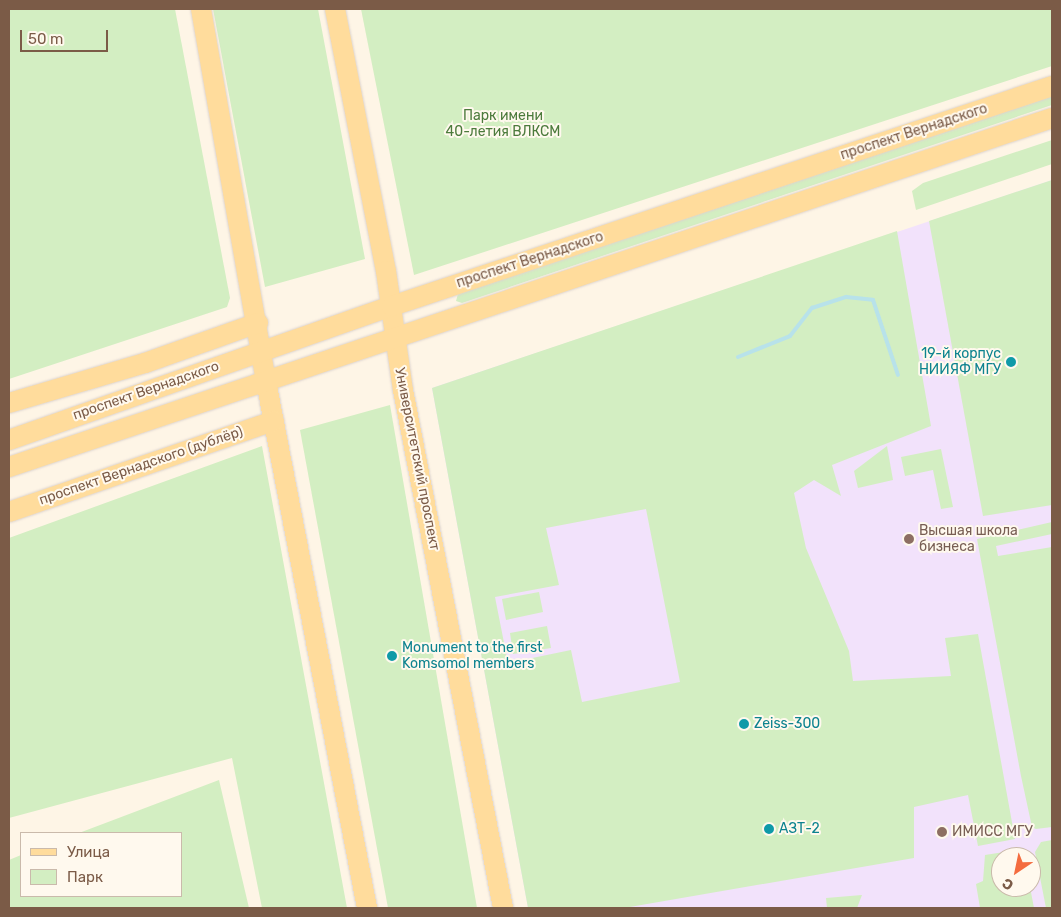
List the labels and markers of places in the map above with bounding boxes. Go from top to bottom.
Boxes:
place label: 19-й корпус НИИЯФ МГУ [919,346,1001,378]
marker: 19-й корпус НИИЯФ МГУ [1005,356,1017,368]
place label: Высшая школа бизнеса [919,523,1018,556]
marker: Высшая школа бизнеса [903,533,915,545]
place label: Monument to the first Komsomol members [402,640,543,672]
marker: Monument to the first Komsomol members [386,650,398,662]
place label: Zeiss-300 [754,716,820,732]
marker: Zeiss-300 [738,718,750,730]
place label: АЗТ-2 [779,821,820,837]
marker: АЗТ-2 [763,823,775,835]
place label: ИМИСС МГУ [952,824,1033,840]
marker: ИМИСС МГУ [936,826,948,838]

